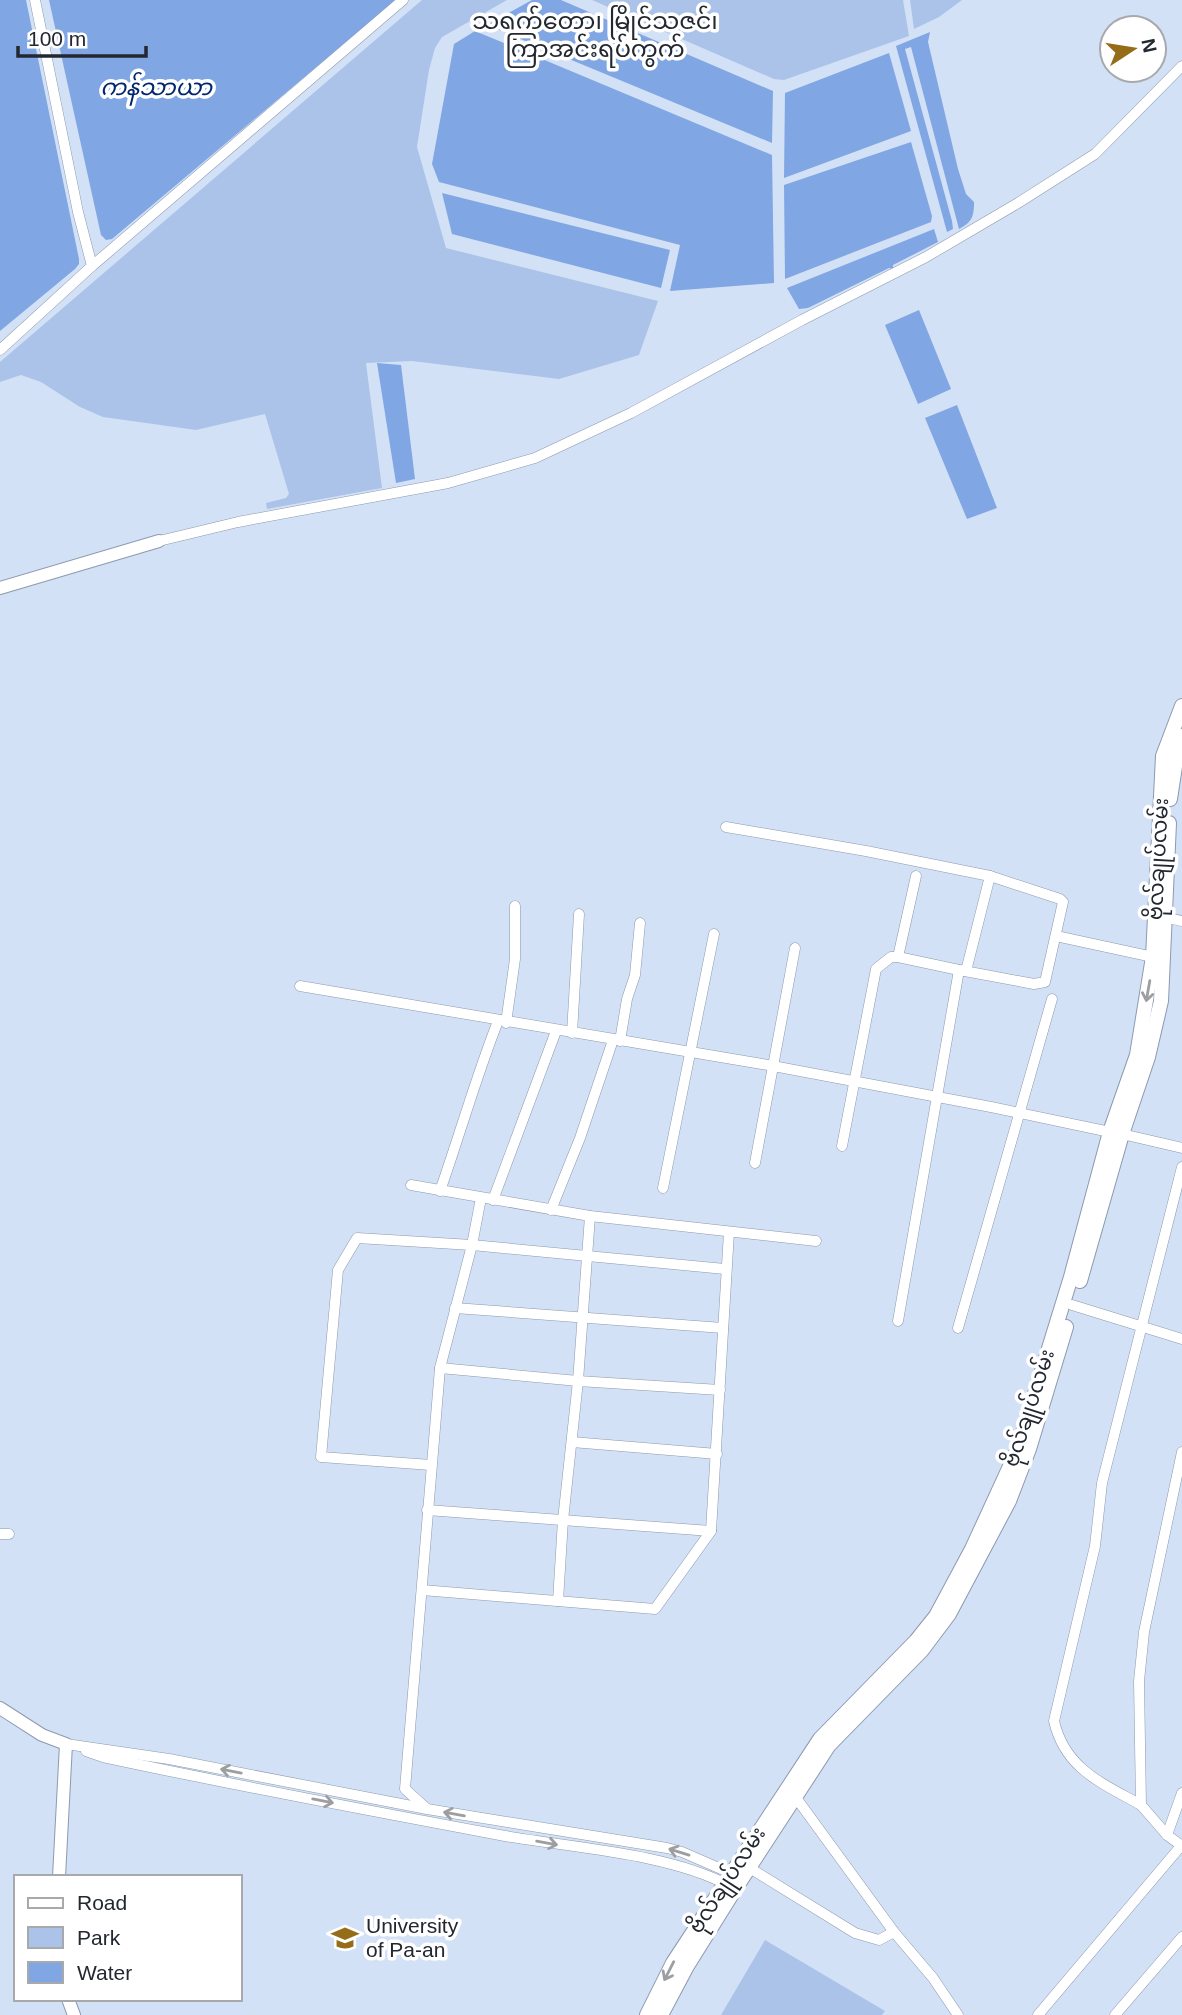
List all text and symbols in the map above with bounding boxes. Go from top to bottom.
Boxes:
district label: သရက်တော၊ မြိုင်သဇင်၊ ကြာအင်းရပ်ကွက် [472,5,718,68]
scale bar [18,14,145,58]
north arrow [1098,14,1168,84]
text: 100 m [28,27,86,50]
text: N [1137,37,1161,54]
water label: ကန်သာယာ [100,71,213,106]
street label: ဗိုလ်ချုပ်လမ်း [1139,797,1179,921]
one-way arrow [1141,979,1154,1002]
street label: ဗိုလ်ချုပ်လမ်း [995,1345,1065,1472]
one-way arrow [220,1763,243,1777]
one-way arrow [312,1795,334,1808]
one-way arrow [444,1806,466,1820]
street label: ဗိုလ်ချုပ်လမ်း [680,1820,775,1941]
one-way arrow [535,1837,558,1850]
one-way arrow [668,1844,690,1857]
legend [14,1875,242,2001]
text: Road [77,1891,127,1914]
place label: University of Pa-an [366,1914,459,1961]
school or university icon: University of Pa-an [330,1923,360,1953]
text: Park [77,1926,121,1949]
text: Water [77,1961,132,1984]
one-way arrow [662,1961,676,1981]

